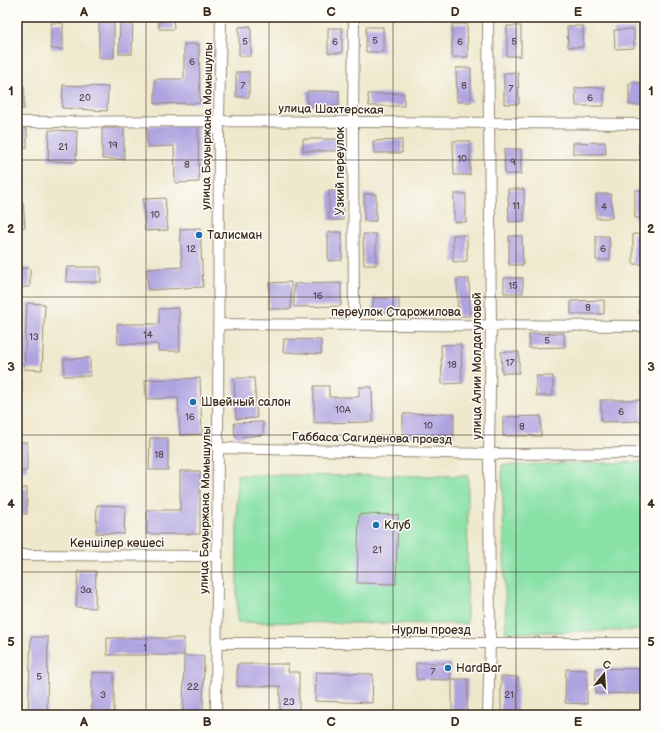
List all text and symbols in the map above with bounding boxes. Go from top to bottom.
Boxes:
text: A [79,4,88,20]
text: B [202,4,212,20]
text: C [326,4,336,20]
text: D [450,4,460,20]
text: E [574,4,583,20]
house number: 5 [372,35,378,47]
house number: 5 [242,36,248,48]
house number: 6 [332,36,338,48]
house number: 6 [457,36,463,48]
house number: 5 [511,36,517,48]
street label: улица Бауыржана Момышулы [199,42,216,210]
house number: 6 [189,56,195,68]
house number: 7 [241,80,246,92]
house number: 8 [461,80,467,92]
text: 1 [8,83,14,99]
house number: 7 [509,83,514,95]
text: 1 [648,83,654,99]
house number: 20 [79,92,91,104]
house number: 6 [587,92,593,104]
street label: улица Шахтерская [278,101,384,118]
street label: Узкий переулок [333,126,348,215]
house number: 19 [108,139,118,151]
house number: 21 [58,141,68,153]
house number: 10 [457,153,467,165]
house number: 9 [510,156,516,168]
house number: 8 [184,159,190,171]
house number: 11 [512,200,520,212]
house number: 4 [601,201,607,213]
house number: 10 [150,209,160,221]
text: 2 [7,221,15,237]
text: 2 [647,221,655,237]
place label: Талисман [207,228,262,243]
marker: Талисман [194,230,204,240]
house number: 12 [186,243,196,255]
house number: 6 [600,243,606,255]
house number: 15 [508,280,518,292]
house number: 16 [313,290,323,302]
street label: улица Алии Молдагуловой [470,292,485,440]
house number: 8 [585,302,591,314]
street label: переулок Старожилова [331,305,461,320]
house number: 14 [143,329,153,341]
house number: 13 [29,331,39,343]
house number: 5 [544,335,550,347]
house number: 17 [506,357,514,369]
text: 3 [7,359,15,375]
house number: 18 [447,359,457,371]
text: 3 [647,359,655,375]
place label: Швейный салон [201,395,291,410]
marker: Швейный салон [188,397,198,407]
house number: 10А [335,404,352,416]
house number: 6 [618,406,624,418]
house number: 16 [185,411,195,423]
house number: 10 [423,420,433,432]
house number: 8 [519,421,525,433]
street label: улица Бауыржана Момышулы [197,426,214,594]
street label: Габбаса Сагиденова проезд [292,430,453,447]
house number: 18 [154,449,164,461]
text: 4 [7,496,15,512]
text: 4 [647,496,655,512]
place label: Клуб [384,518,411,533]
marker: Клуб [371,520,381,530]
street label: Кеншілер көшесі [70,536,164,551]
house number: 21 [372,544,382,556]
house number: 3а [80,584,92,596]
street label: Нурлы проезд [391,623,471,638]
text: 5 [7,634,15,650]
text: 5 [647,634,655,650]
house number: 1 [143,642,147,654]
north arrow [584,654,624,694]
text: С [601,658,613,672]
place label: HardBar [456,661,503,676]
marker: HardBar [443,663,453,673]
house number: 7 [431,666,436,678]
house number: 5 [36,671,42,683]
house number: 22 [187,681,199,693]
house number: 3 [100,689,106,701]
house number: 21 [504,689,514,701]
house number: 23 [283,696,295,708]
text: A [79,714,88,730]
text: B [202,714,212,730]
text: C [326,714,336,730]
text: D [450,714,460,730]
text: E [574,714,583,730]

